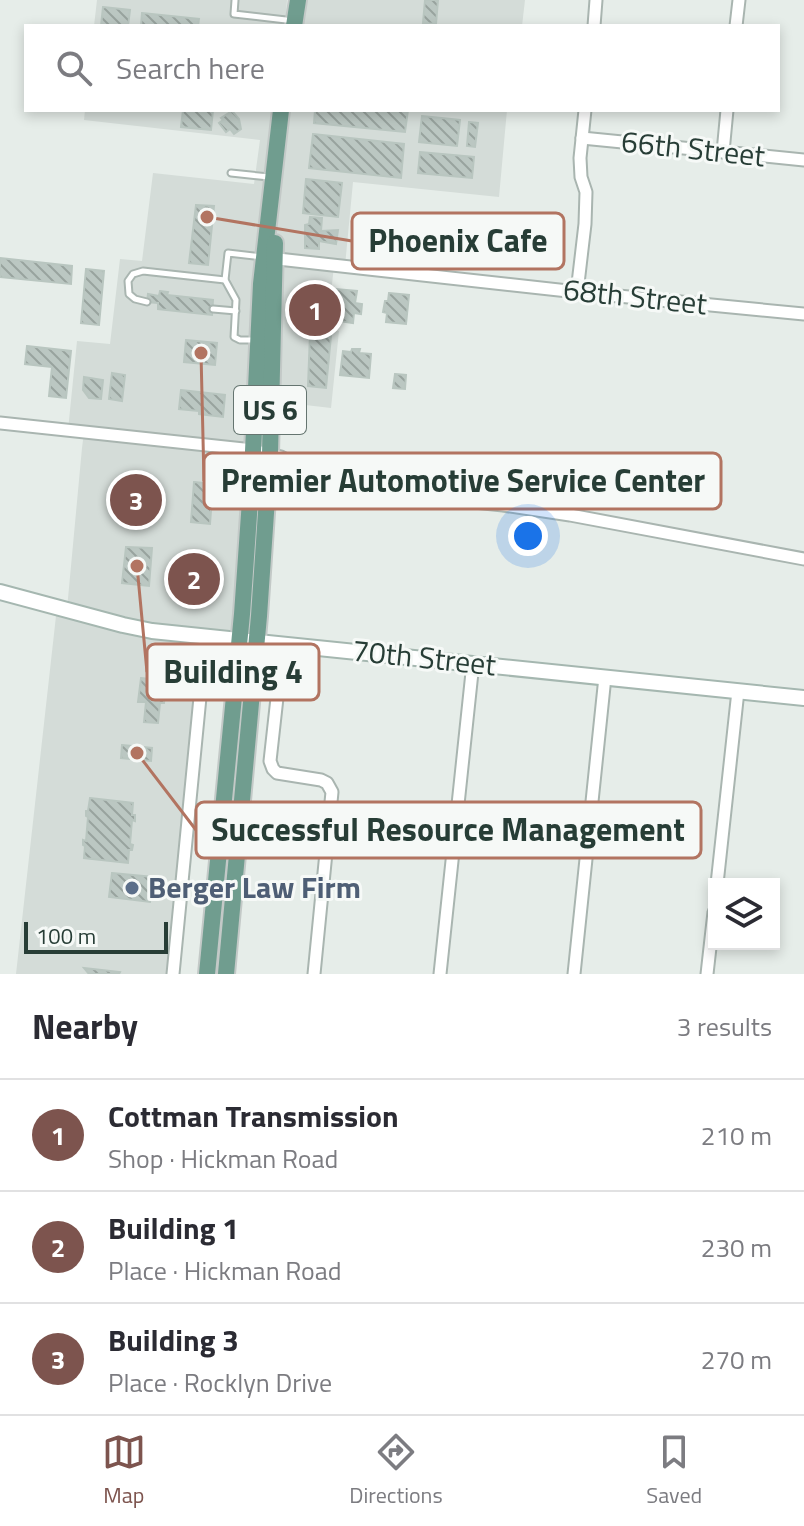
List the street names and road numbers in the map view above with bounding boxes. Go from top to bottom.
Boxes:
street label: 66th Street [619,118,768,178]
street label: 68th Street [561,266,710,326]
road number: US 6 [234,386,306,434]
street label: 70th Street [350,627,499,687]

